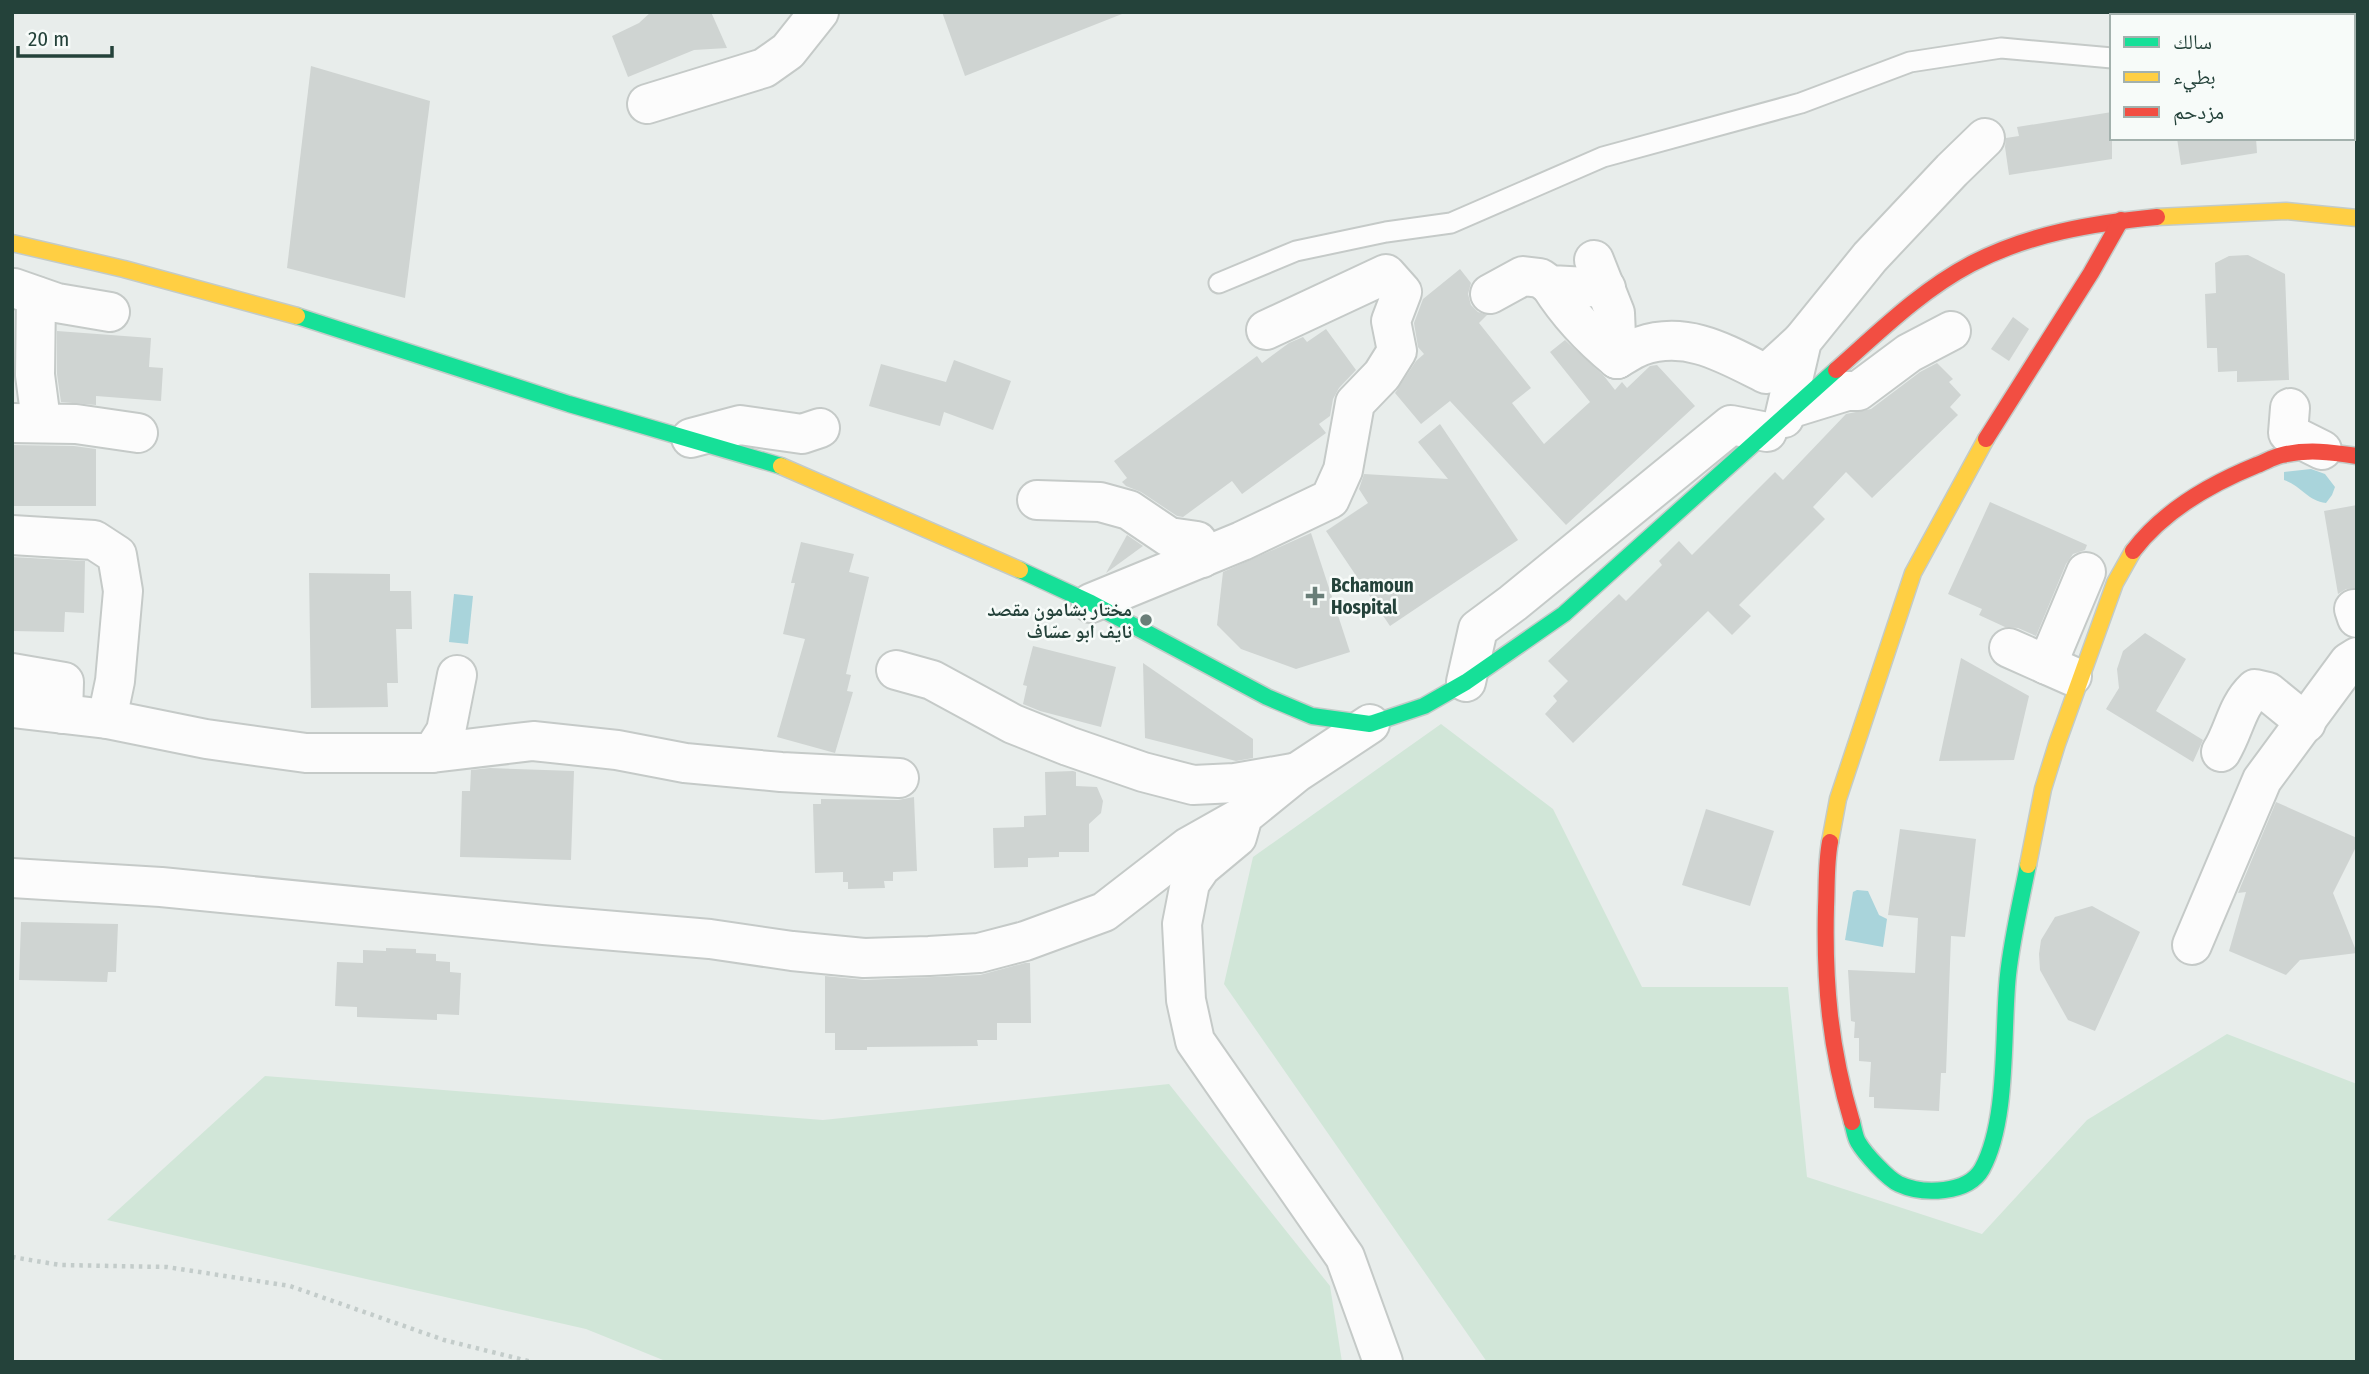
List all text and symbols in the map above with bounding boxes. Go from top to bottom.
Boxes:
scale bar [18,14,112,58]
legend [2110,14,2355,140]
text: 20 m [28,26,69,52]
text: سالك [2173,29,2212,55]
text: بطيء [2173,64,2216,93]
text: مزدحم [2173,99,2224,126]
place label: Bchamoun Hospital [1331,574,1414,619]
marker: Bchamoun Hospital [1305,586,1325,606]
place label: مختار بشامون مقصد نايف ابو عسّاف [987,598,1132,643]
marker: مختار بشامون مقصد نايف ابو عسّاف [1138,612,1154,628]

